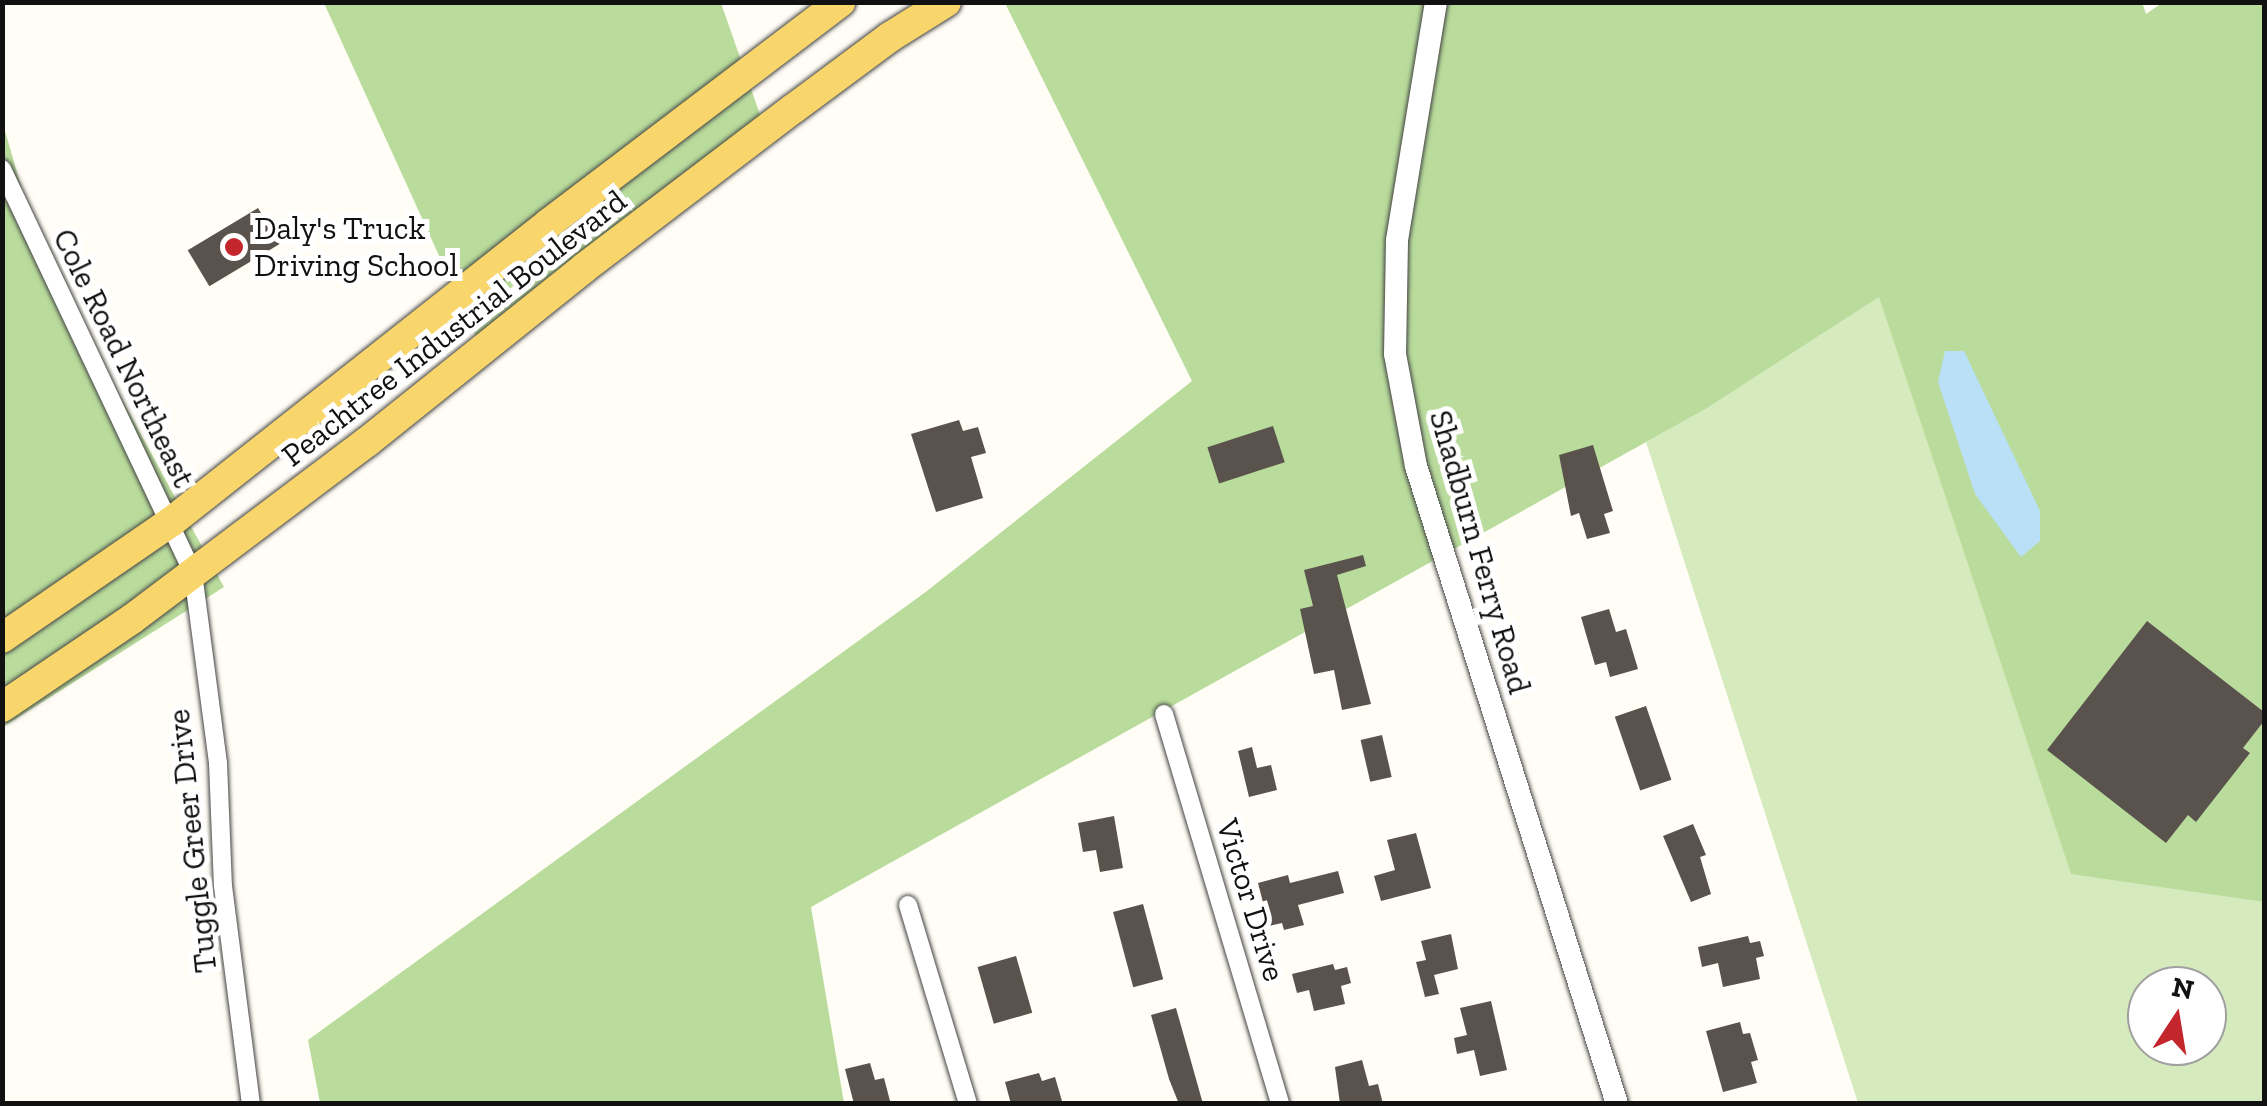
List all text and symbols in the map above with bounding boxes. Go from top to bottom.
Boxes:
street label: Peachtree Industrial Boulevard [274,182,634,474]
place label: Daly's Truck Driving School [254,210,458,285]
street label: Cole Road Northeast [45,222,203,494]
marker: Daly's Truck Driving School [223,236,245,258]
street label: Shadburn Ferry Road [1421,406,1539,698]
street label: Tuggle Greer Drive [159,707,225,975]
street label: Victor Drive [1208,814,1294,986]
north arrow [2127,966,2227,1066]
text: N [2169,970,2197,1006]

